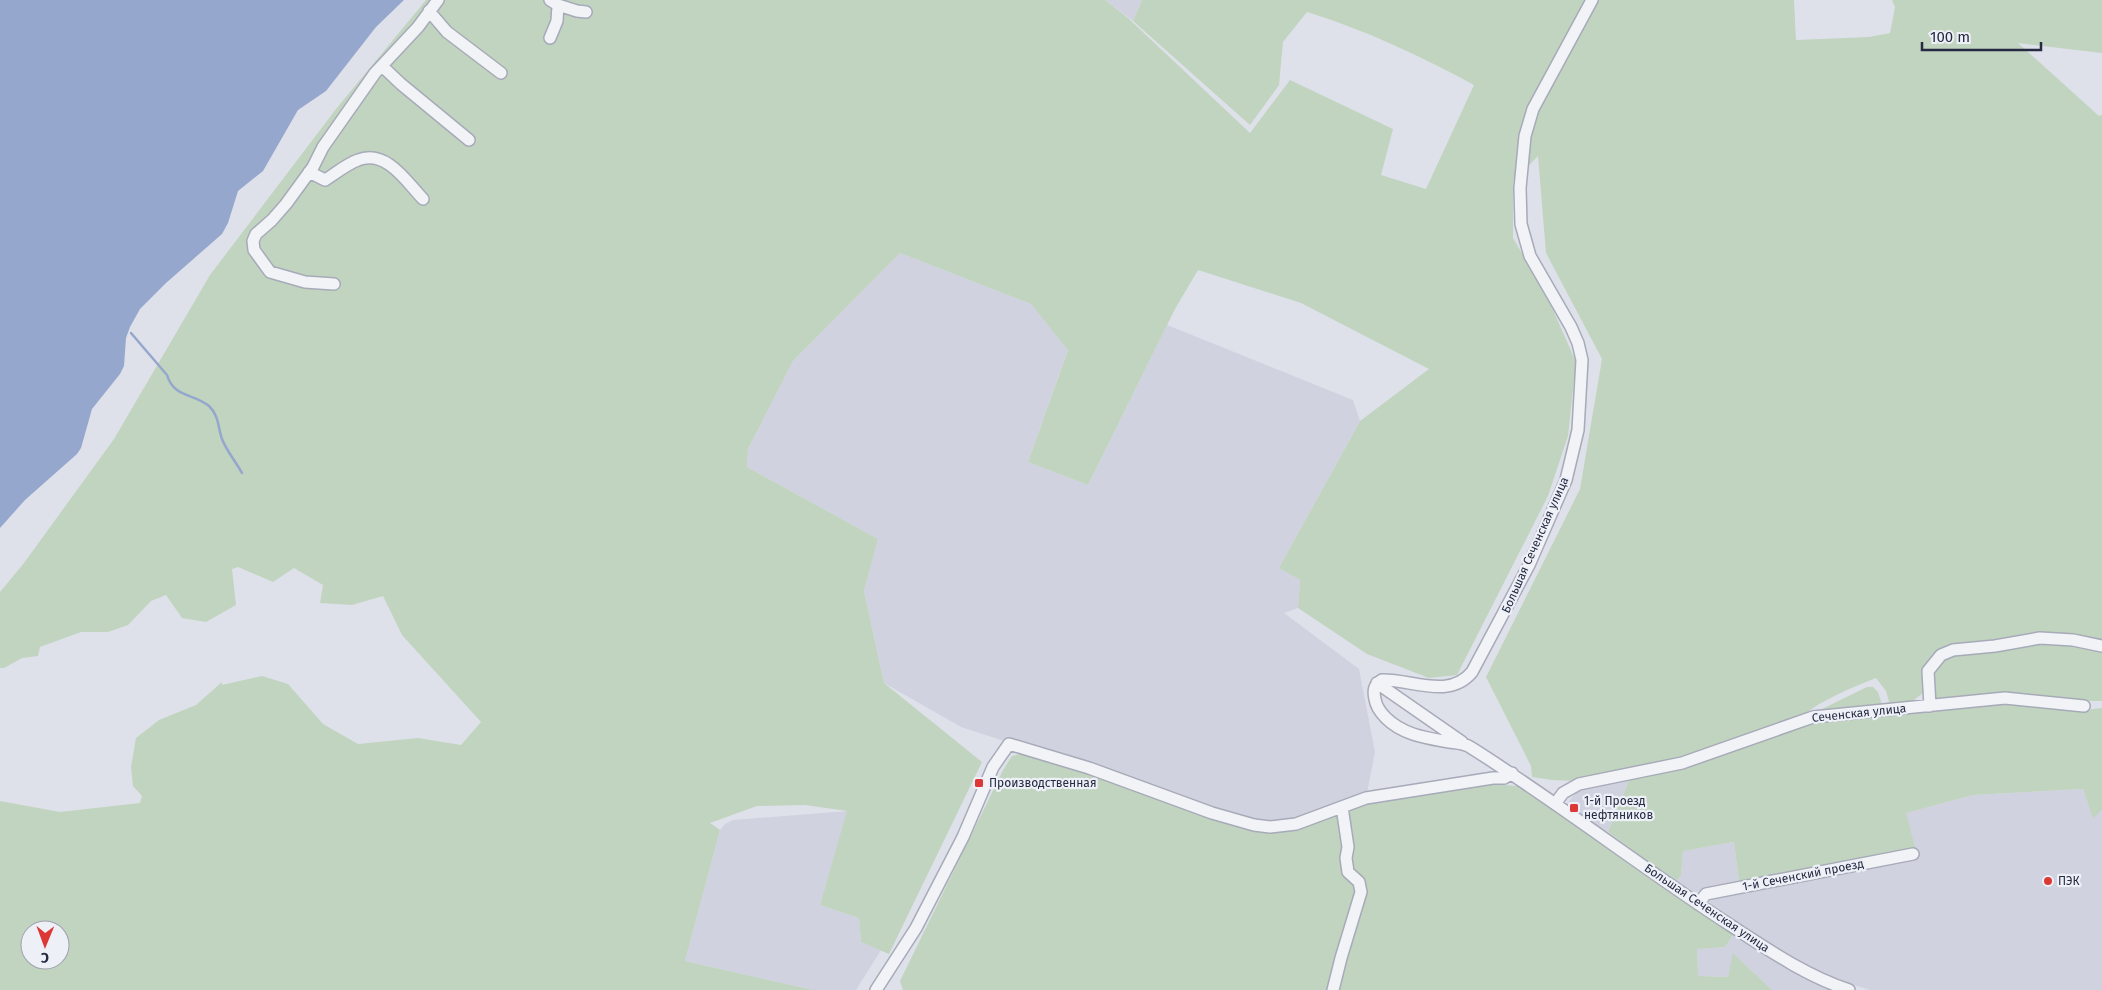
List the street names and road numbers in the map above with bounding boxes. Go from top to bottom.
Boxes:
street label: Большая Сеченская улица [1499,475,1571,615]
street label: Сеченская улица [1811,701,1907,725]
street label: 1-й Сеченский проезд [1741,856,1865,894]
street label: Большая Сеченская улица [1642,861,1772,955]

